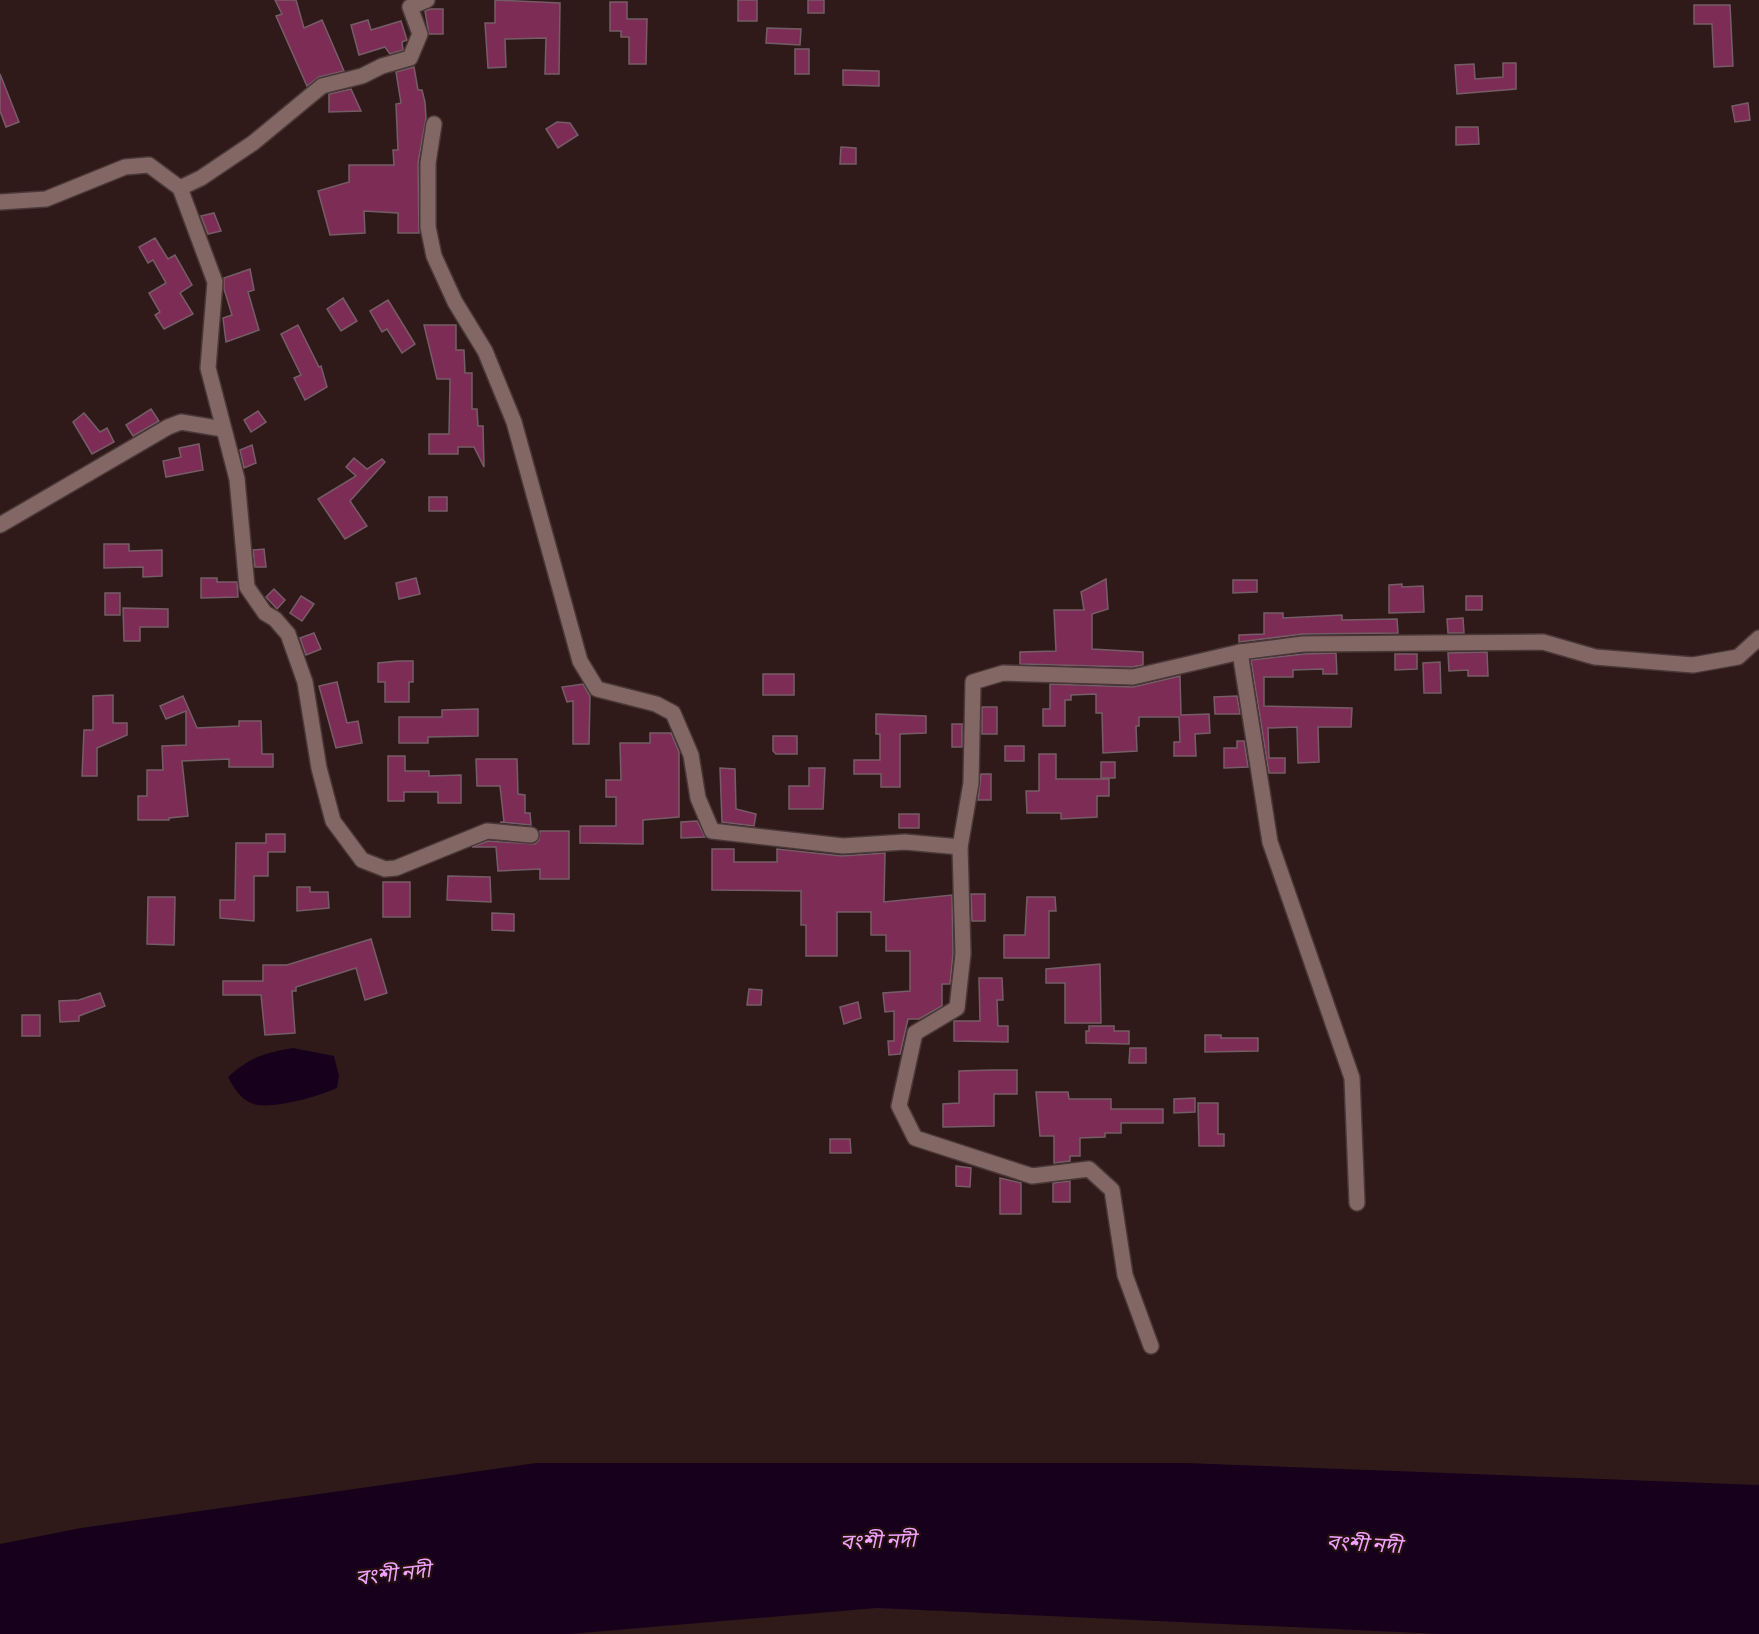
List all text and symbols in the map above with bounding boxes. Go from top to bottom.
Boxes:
water label: বংশী নদী [840,1526,921,1553]
water label: বংশী নদী [1326,1528,1407,1557]
water label: বংশী নদী [354,1556,436,1589]

